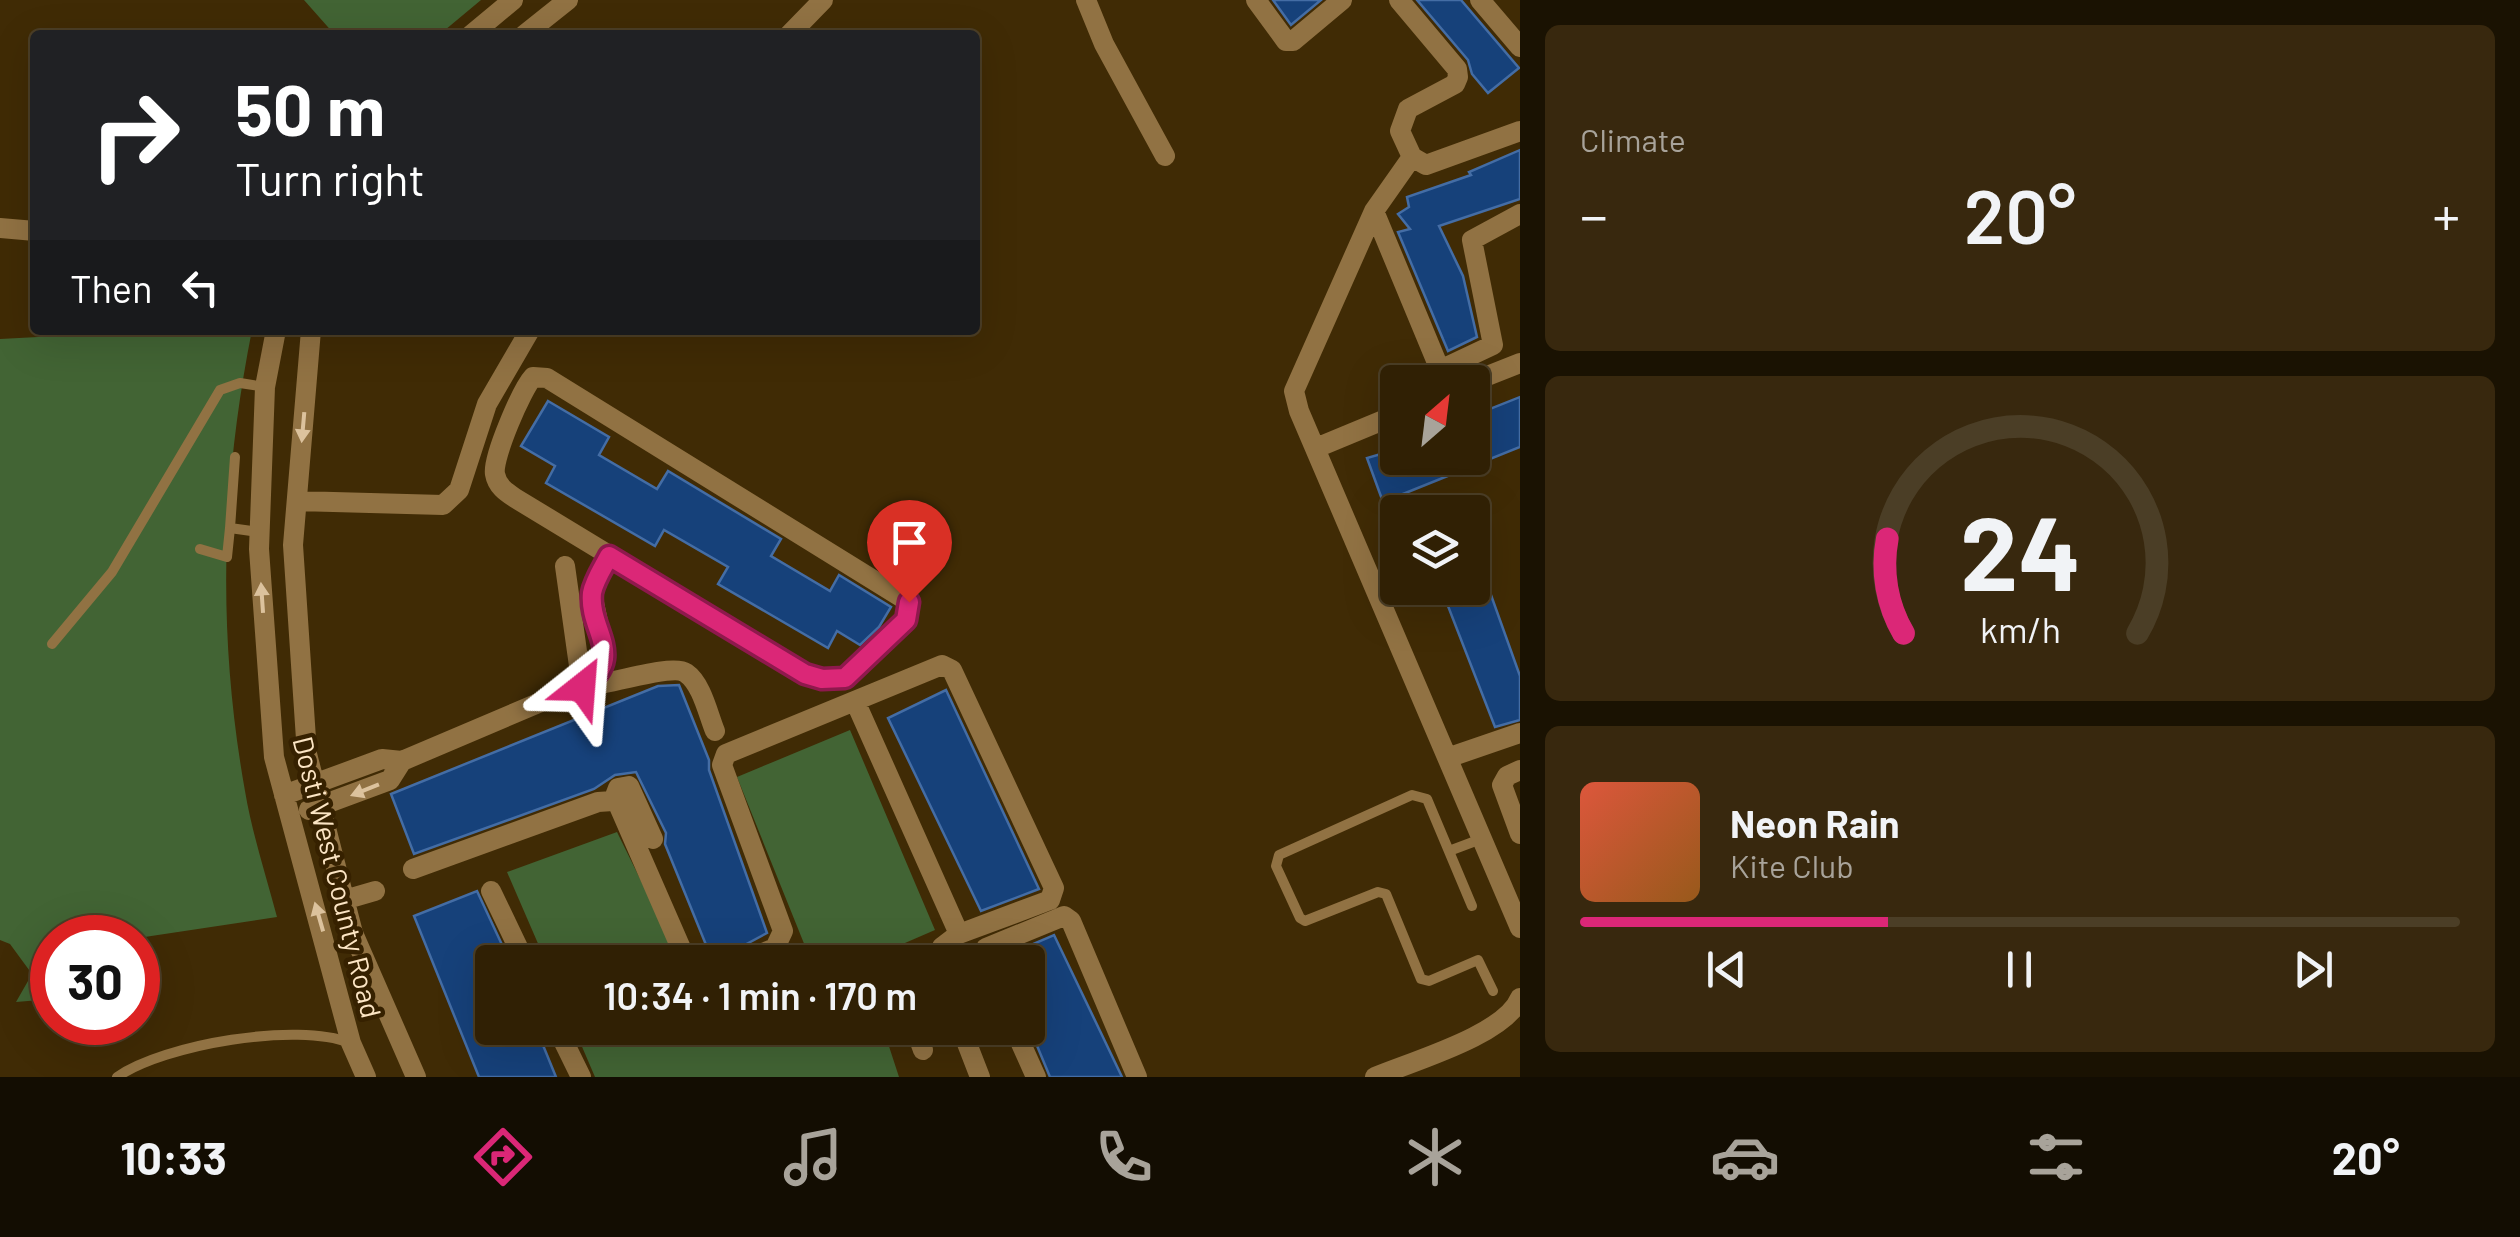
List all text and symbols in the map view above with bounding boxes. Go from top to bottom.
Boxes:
text: 50 m [235,66,385,150]
icon: right [70,70,200,200]
text: Climate [1580,120,1686,158]
text: Turn right [235,151,425,205]
text: 20° [1964,169,2076,259]
text: − [1580,181,1608,247]
text: + [2432,181,2460,247]
icon: left [173,260,228,315]
text: Then [70,265,153,311]
north arrow [1380,365,1490,475]
map controls [1380,365,1490,605]
one-way arrow [294,412,310,444]
text: 24 [1959,487,2081,612]
button: layers [1380,495,1490,605]
pin [867,500,952,603]
icon: arrive [882,515,937,570]
one-way arrow [254,582,270,614]
text: km/h [1980,607,2060,650]
position arrow [530,635,634,739]
street label: Dosti West County Road [287,733,389,1021]
one-way arrow [350,783,380,799]
text: Neon Rain [1730,800,1899,846]
text: Kite Club [1730,846,1854,884]
one-way arrow [310,901,326,932]
speed limit sign: 30 [30,915,160,1045]
icon: previous [1699,942,1754,997]
icon: pause [1992,942,2047,997]
icon: next [2286,942,2341,997]
text: 10:34 · 1 min · 170 m [603,972,917,1018]
icon: directions [468,1122,538,1192]
icon: music [778,1122,848,1192]
icon: phone [1089,1122,1159,1192]
icon: climate [1400,1122,1470,1192]
icon: car [1710,1122,1780,1192]
icon: filters [2021,1122,2091,1192]
text: 10:33 [120,1130,227,1184]
text: 20° [2332,1130,2400,1184]

